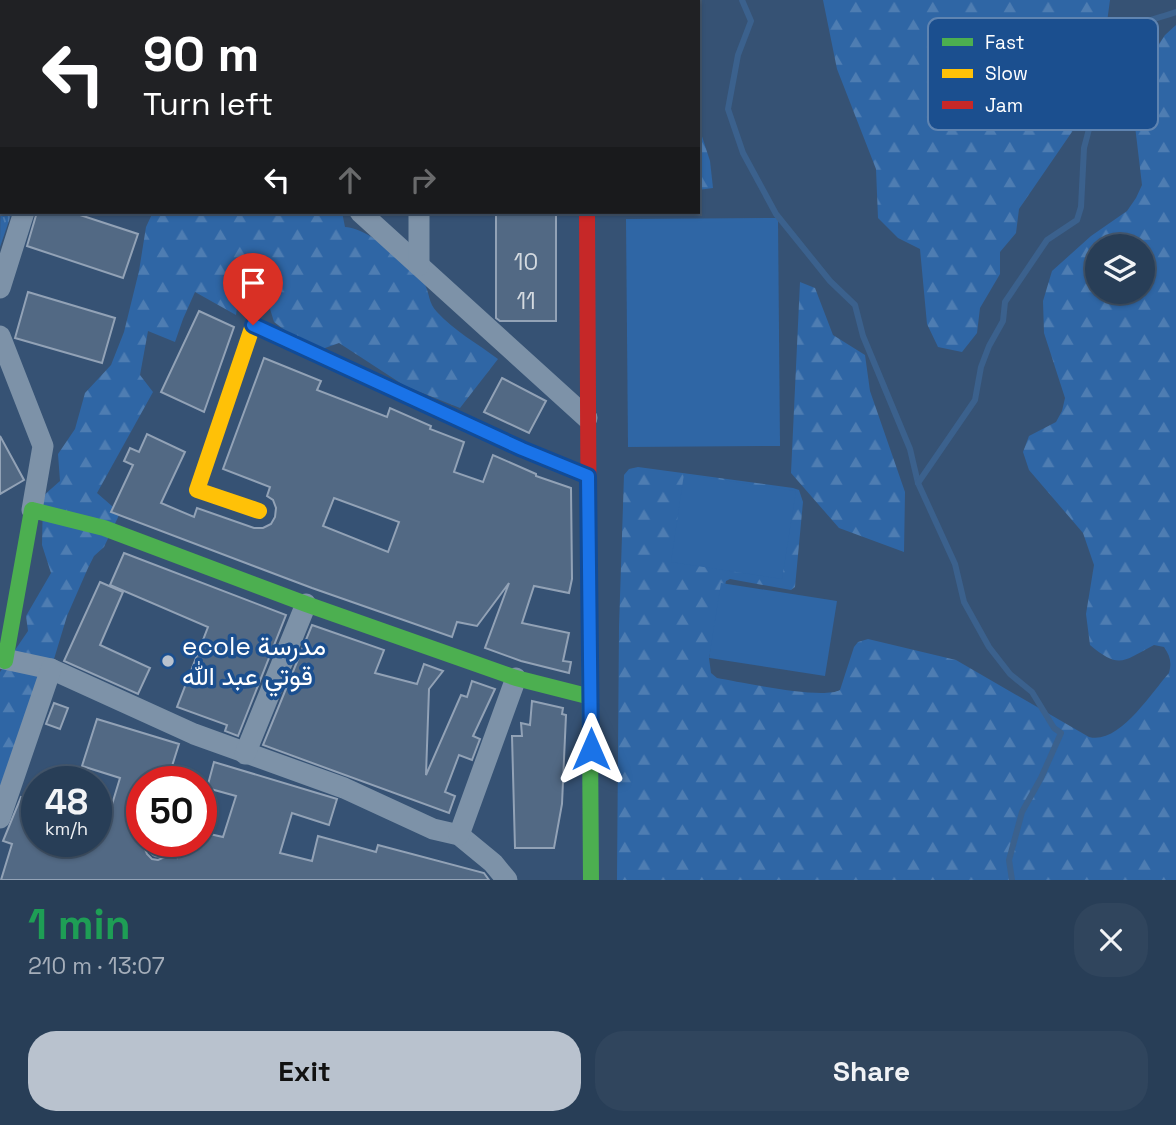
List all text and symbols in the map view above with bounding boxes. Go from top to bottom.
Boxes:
legend [928,18,1158,130]
text: 90 m [143,23,259,85]
icon: left [28,28,119,119]
text: Fast [985,30,1025,55]
text: Slow [985,61,1028,86]
text: Turn left [143,84,273,124]
text: Jam [985,93,1023,118]
icon: left [258,161,296,199]
icon: ahead [331,161,369,199]
icon: right [404,161,442,199]
map controls [1085,234,1155,304]
button: layers [1085,234,1155,304]
house number: 10 [514,247,538,277]
pin [223,253,283,325]
icon: arrive [234,264,272,302]
house number: 11 [516,286,536,316]
place label: ecole مدرسة قوتي عبد الله [182,629,326,697]
marker: ecole مدرسة قوتي عبد الله [160,653,176,669]
position arrow [554,712,628,786]
speed limit sign: 50 [126,766,217,857]
text: 48 [45,780,88,824]
text: km/h [45,817,88,840]
text: 1 min [28,898,131,951]
button: close [1074,903,1148,977]
text: 210 m · 13:07 [28,951,165,981]
button: Exit [28,1031,581,1111]
button: Share [595,1031,1148,1111]

